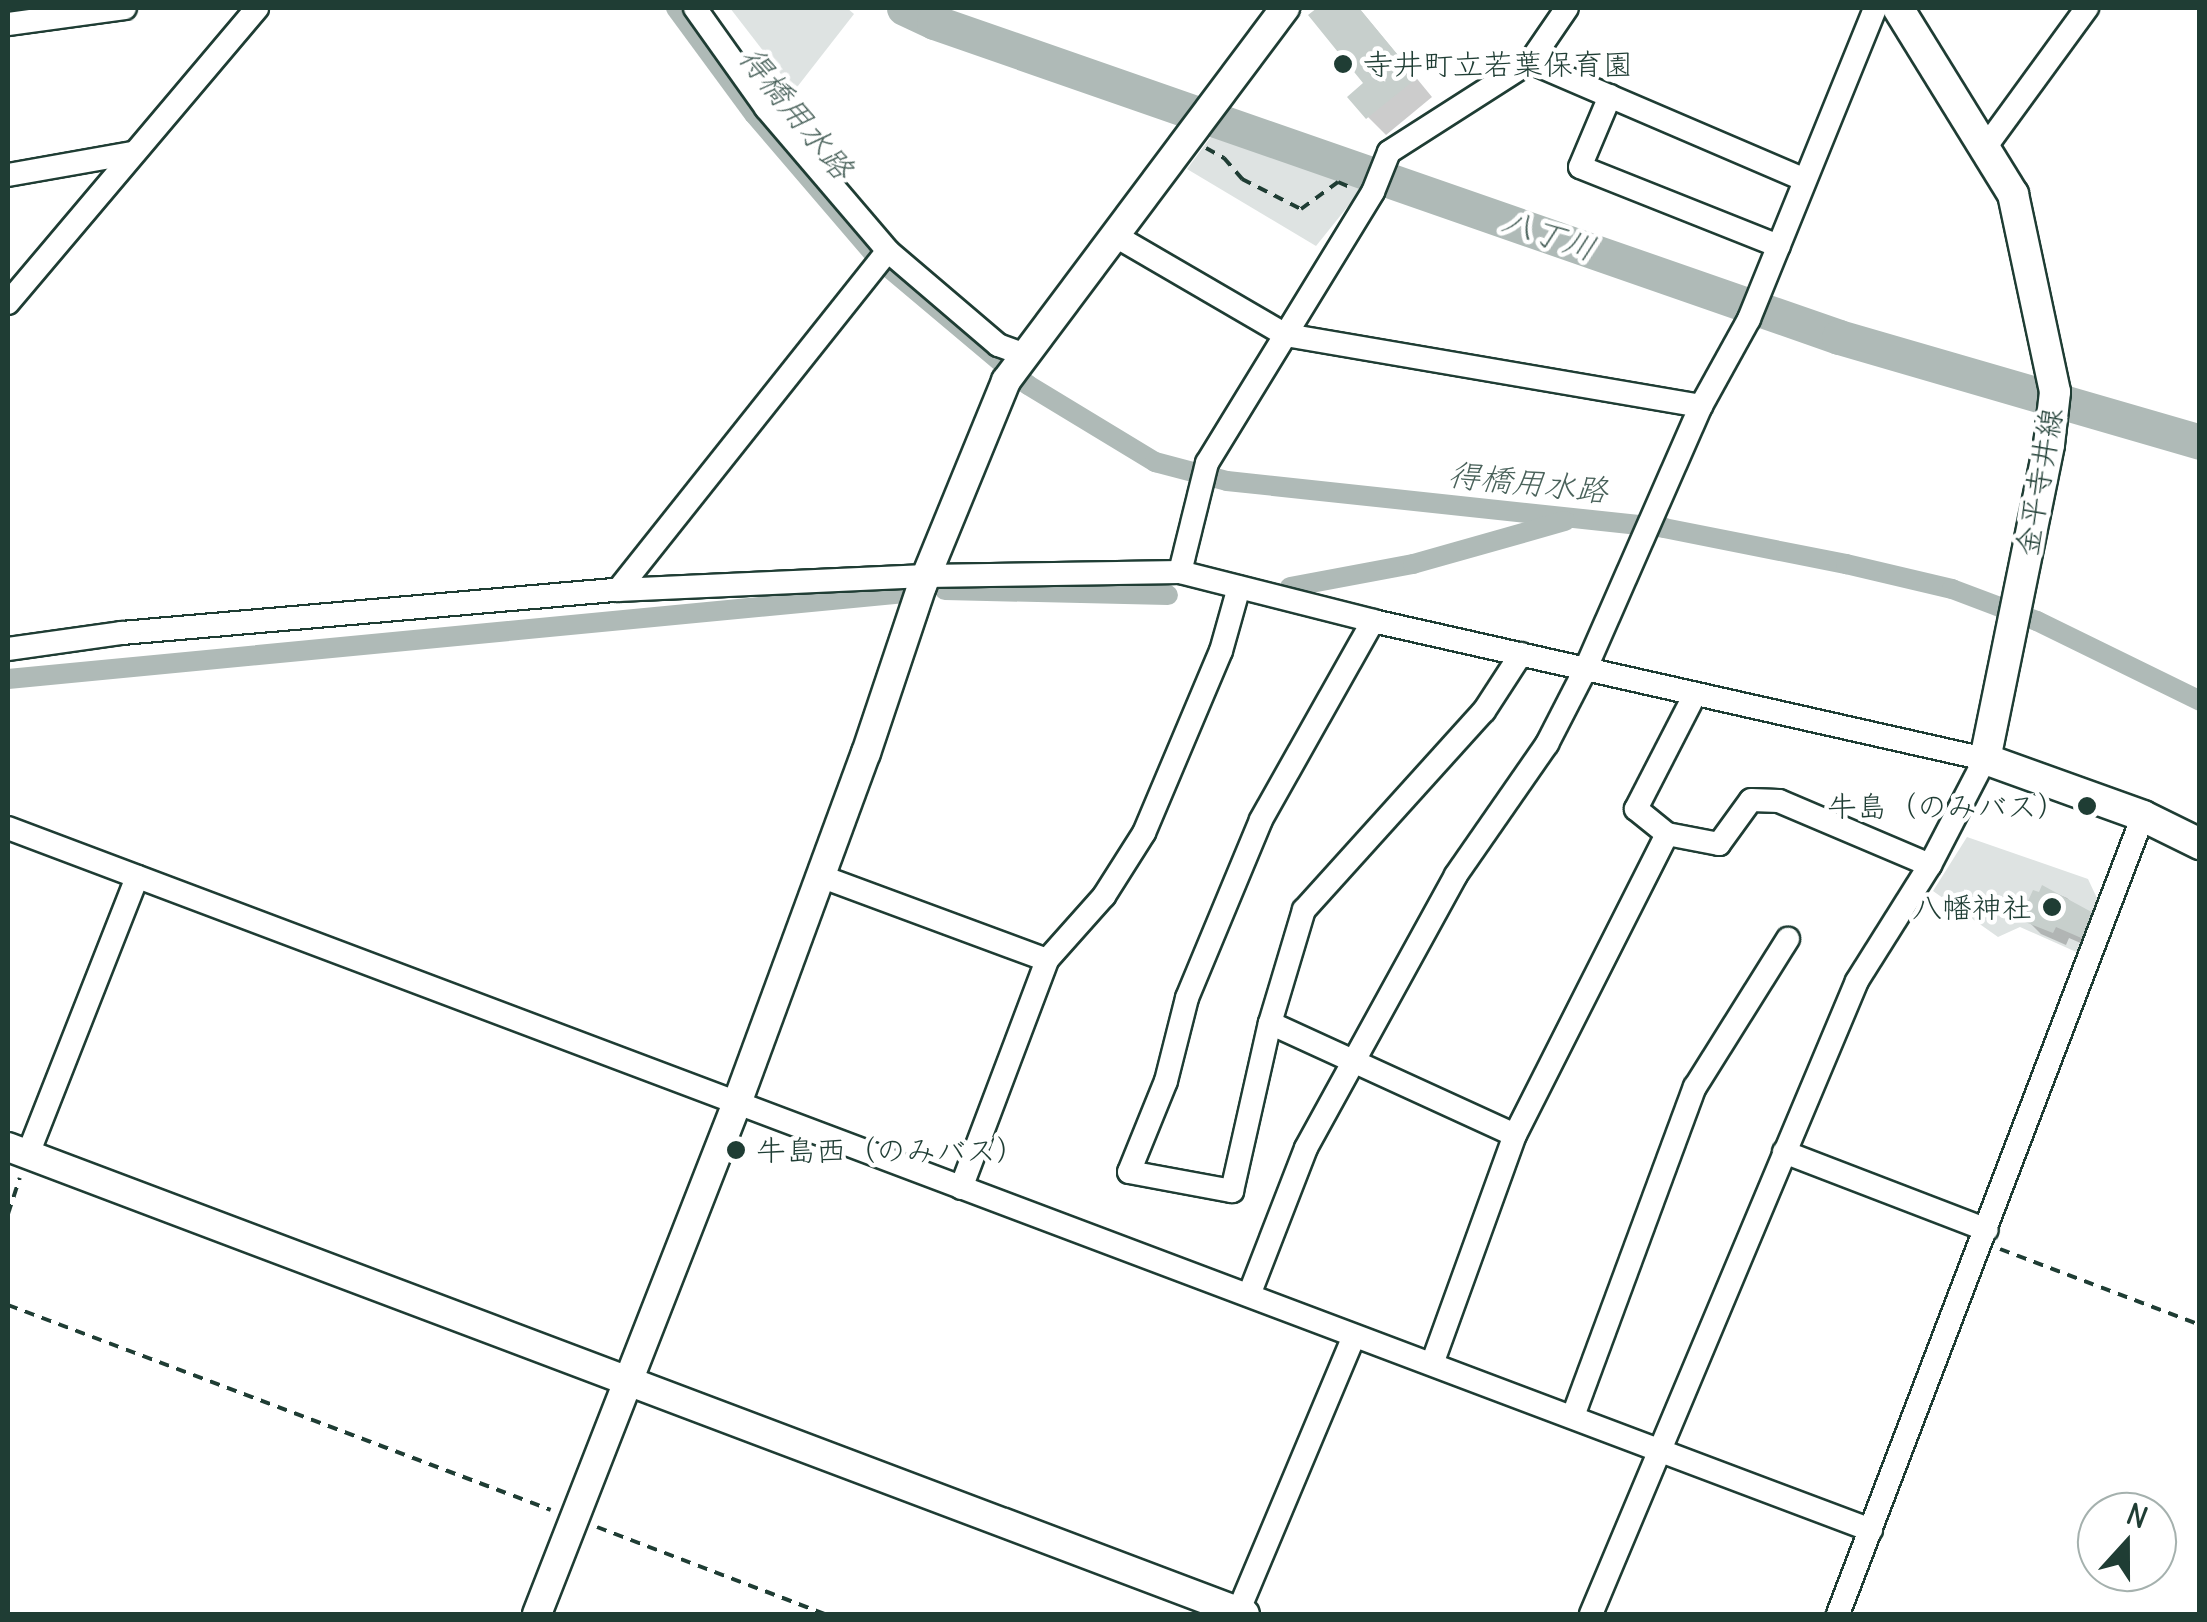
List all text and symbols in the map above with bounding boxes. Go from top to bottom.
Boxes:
water label: 得橋用水路 [731,39,861,187]
place label: 寺井町立若葉保育園 [1363,46,1633,82]
marker: 寺井町立若葉保育園 [1332,53,1354,75]
water label: 八丁川 [1497,201,1601,269]
street label: 金平寺井線 [2008,405,2070,559]
water label: 得橋用水路 [1446,456,1610,510]
place label: 牛島（のみバス） [1827,788,2067,824]
marker: 牛島（のみバス） [2076,795,2098,817]
place label: 八幡神社 [1912,889,2032,925]
marker: 八幡神社 [2041,896,2063,918]
place label: 牛島西（のみバス） [756,1132,1026,1168]
marker: 牛島西（のみバス） [725,1139,747,1161]
north arrow [2077,1492,2177,1592]
text: N [2122,1496,2153,1536]

